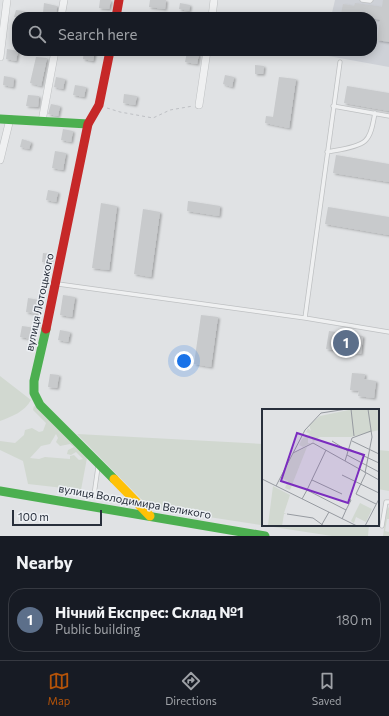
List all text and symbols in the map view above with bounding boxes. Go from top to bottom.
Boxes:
search box [12,12,377,56]
icon: search [26,23,48,45]
text: Search here [58,25,137,43]
street label: вулиця Лотоцького [22,251,56,352]
pin: 1 [333,328,359,358]
your location [174,351,194,371]
inset map [262,409,379,526]
street label: вулиця Володимира Великого [58,481,213,521]
scale bar [12,508,102,527]
text: 100 m [18,510,49,523]
text: Nearby [16,552,73,573]
text: Нічний Експрес: Склад №1 [55,603,244,621]
text: 1 [27,612,33,628]
text: 180 m [336,612,372,628]
text: Public building [55,621,141,637]
tab: Map [48,670,70,707]
tab: Directions [165,670,217,707]
tab: Saved [312,670,341,707]

